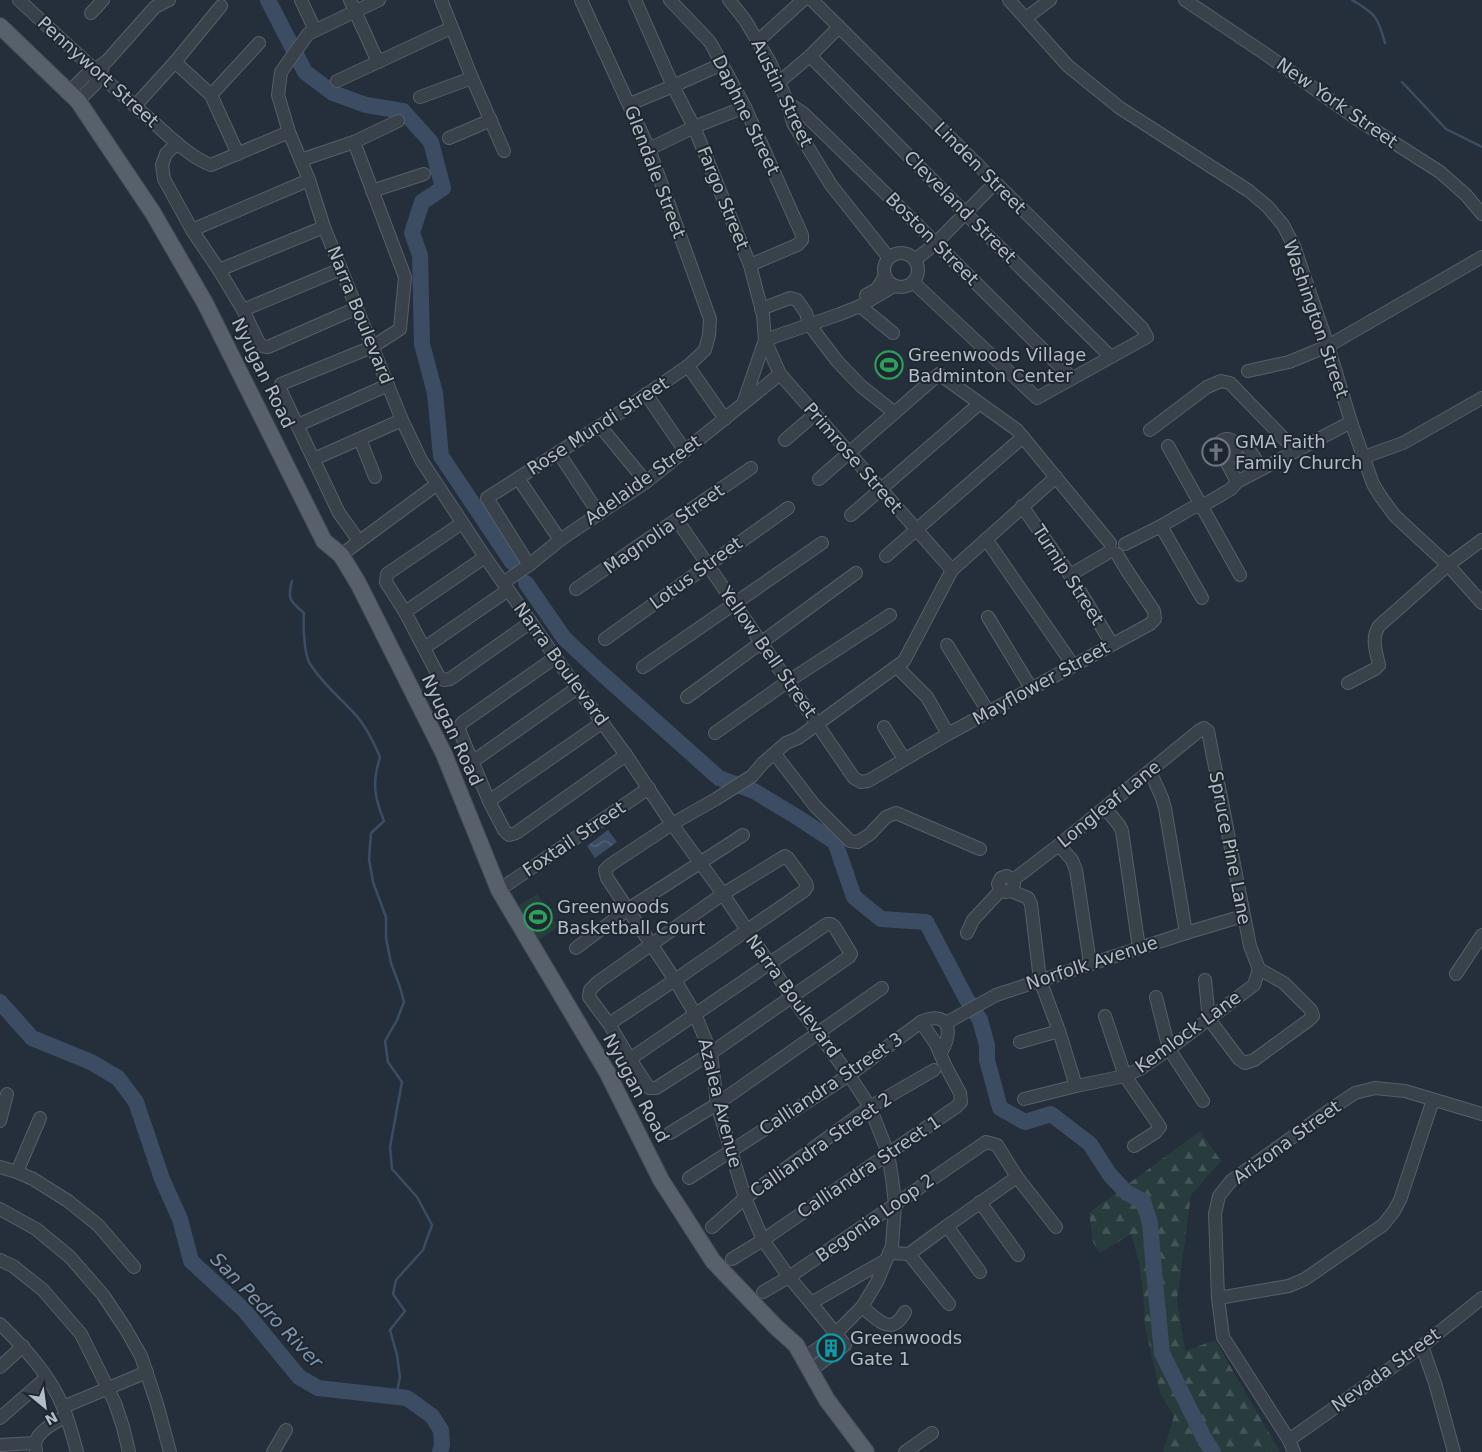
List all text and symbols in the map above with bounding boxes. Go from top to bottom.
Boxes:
street label: Pennywort Street [34,12,163,131]
street label: Austin Street [747,36,818,150]
street label: Daphne Street [708,51,785,178]
street label: New York Street [1273,53,1402,152]
street label: Glendale Street [621,103,690,241]
street label: Linden Street [930,118,1030,218]
street label: Fargo Street [693,143,754,253]
street label: Cleveland Street [900,146,1021,267]
street label: Boston Street [882,188,983,289]
street label: Washington Street [1279,237,1353,401]
street label: Narra Boulevard [323,243,398,387]
street label: Nyugan Road [228,314,299,431]
place label: Greenwoods Village Badminton Center [908,344,1086,386]
sports icon: Greenwoods Village Badminton Center [874,350,904,380]
street label: Rose Mundi Street [523,372,672,479]
street label: Primrose Street [800,398,907,517]
street label: Adelaide Street [581,430,705,529]
place label: GMA Faith Family Church [1235,431,1362,473]
church icon: GMA Faith Family Church [1201,437,1231,467]
street label: Magnolia Street [600,479,728,578]
street label: Turnip Street [1028,520,1109,629]
street label: Lotus Street [645,532,746,613]
street label: Yellow Bell Street [715,581,821,721]
street label: Narra Boulevard [510,598,613,729]
street label: Mayflower Street [969,636,1113,729]
street label: Nyugan Road [418,671,487,789]
street label: Longleaf Lane [1053,756,1164,852]
street label: Spruce Pine Lane [1205,770,1256,926]
street label: Foxtail Street [518,797,629,881]
place label: Greenwoods Basketball Court [557,896,705,938]
sports icon: Greenwoods Basketball Court [523,902,553,932]
street label: Narra Boulevard [742,930,845,1061]
street label: Norfolk Avenue [1023,931,1160,994]
street label: Kemlock Lane [1131,986,1244,1077]
street label: Calliandra Street 3 [755,1028,906,1139]
street label: Nyugan Road [599,1030,674,1146]
street label: Azalea Avenue [694,1036,747,1170]
street label: Calliandra Street 2 [746,1088,896,1202]
street label: Arizona Street [1229,1095,1345,1188]
street label: Calliandra Street 1 [793,1111,944,1222]
street label: Begonia Loop 2 [812,1169,938,1266]
water label: San Pedro River [206,1248,328,1373]
street label: Nevada Street [1327,1323,1444,1416]
place label: Greenwoods Gate 1 [850,1327,962,1369]
building icon: Greenwoods Gate 1 [816,1333,846,1363]
north arrow [20,1382,70,1432]
text: N [42,1409,60,1428]

